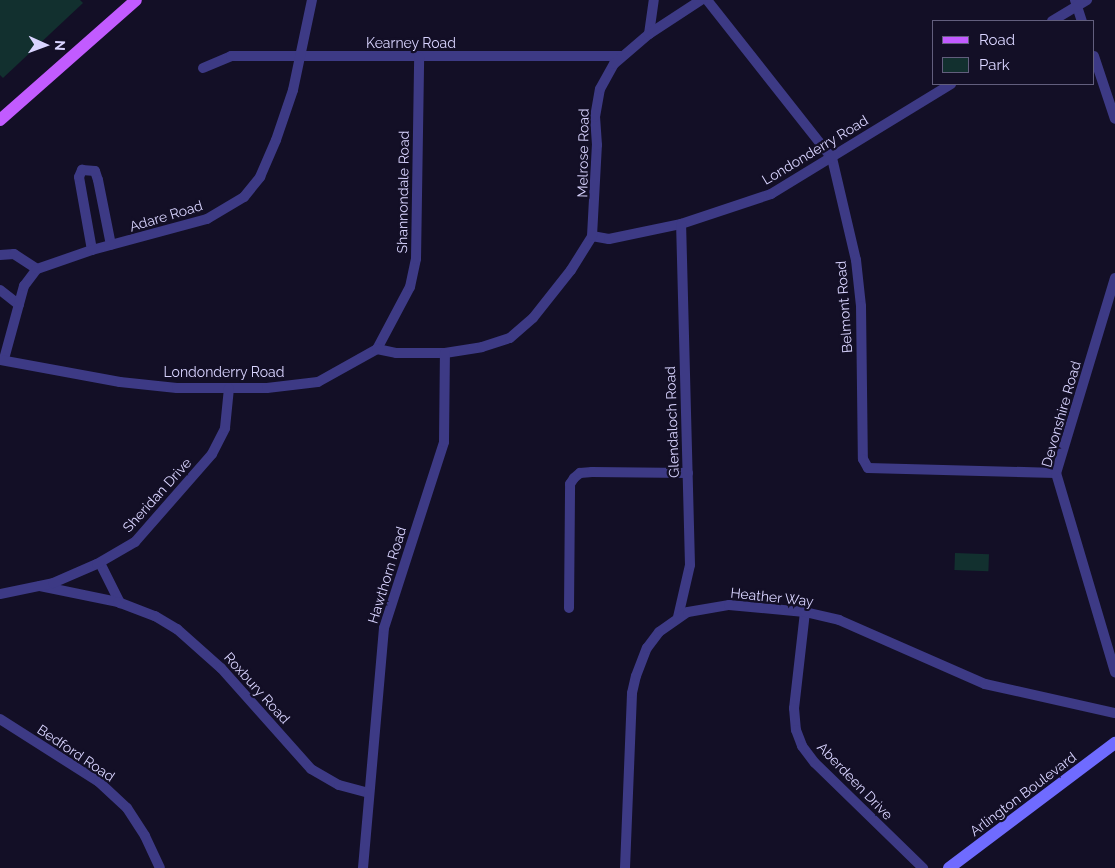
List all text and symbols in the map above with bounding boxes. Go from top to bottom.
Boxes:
north arrow [20,20,70,70]
legend [932,20,1095,85]
text: Road [979,31,1015,49]
street label: Kearney Road [366,35,456,51]
text: N [52,40,68,51]
text: Park [979,56,1010,74]
street label: Melrose Road [574,108,592,198]
street label: Londonderry Road [759,112,871,188]
street label: Shannondale Road [394,131,412,253]
street label: Adare Road [127,197,205,235]
street label: Belmont Road [832,260,856,354]
street label: Devonshire Road [1038,359,1084,469]
street label: Londonderry Road [163,364,285,380]
street label: Glendaloch Road [662,366,682,478]
street label: Sheridan Drive [119,454,195,536]
street label: Hawthorn Road [364,525,410,625]
street label: Heather Way [729,584,815,610]
street label: Roxbury Road [220,649,294,727]
street label: Bedford Road [34,721,118,785]
street label: Aberdeen Drive [814,739,896,823]
street label: Arlington Boulevard [967,749,1079,839]

